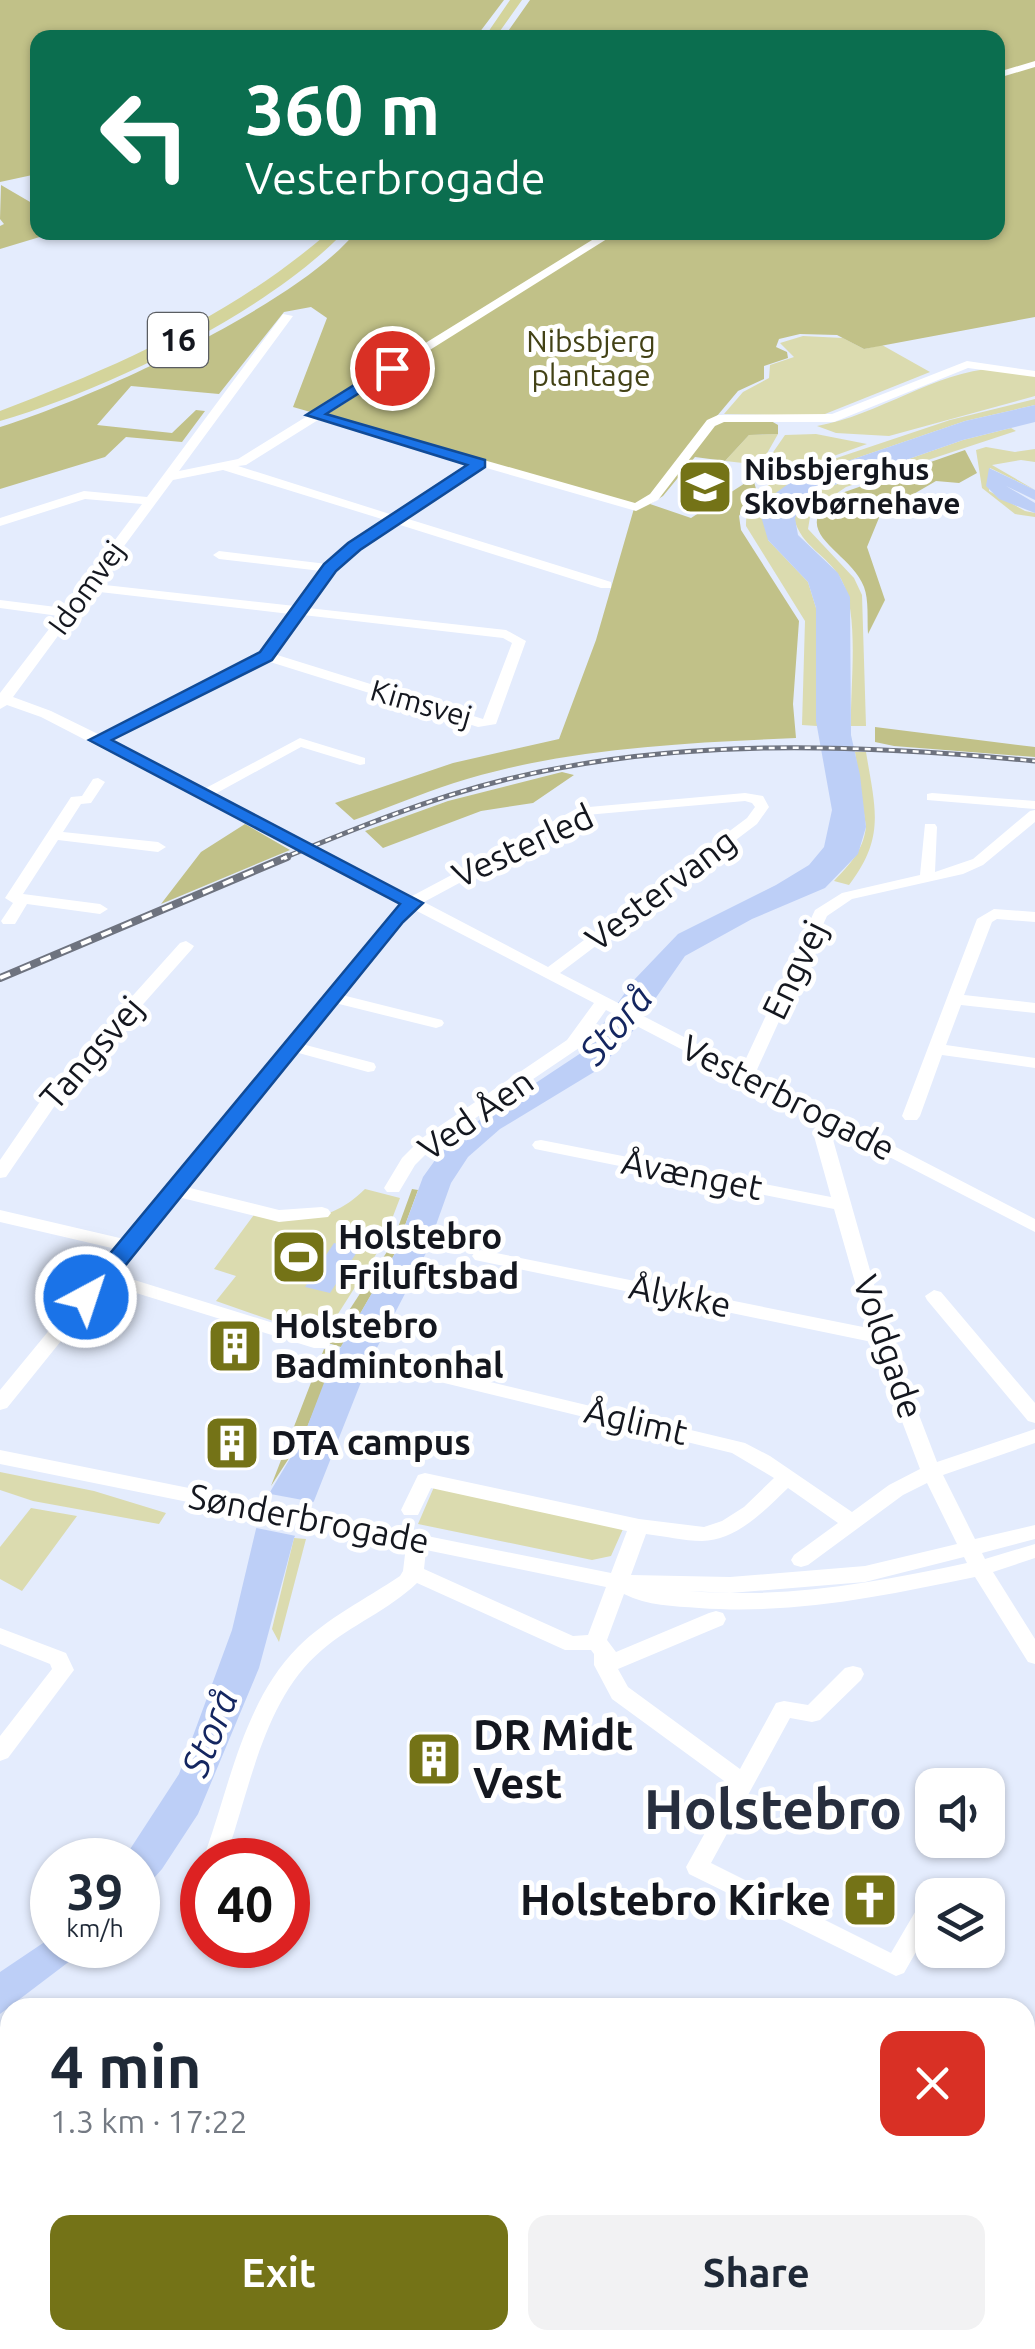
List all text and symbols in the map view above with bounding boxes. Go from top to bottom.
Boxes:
icon: left [80,70,210,200]
text: 360 m [245,70,440,148]
text: Vesterbrogade [245,152,546,203]
road number: 16 [148,313,208,367]
park label: Nibsbjerg plantage [526,324,656,392]
pin [350,326,435,411]
icon: arrive [365,341,420,396]
place label: Nibsbjerghus Skovbørnehave [744,452,960,520]
school or university icon: Nibsbjerghus Skovbørnehave [675,457,735,517]
street label: Idomvej [41,534,131,641]
street label: Kimsvej [367,672,476,734]
street label: Vesterled [446,795,599,895]
street label: Vestervang [577,820,743,959]
street label: Engvej [753,914,835,1025]
water label: Storå [570,977,660,1073]
street label: Tangsvej [31,988,151,1117]
street label: Vesterbrogade [675,1026,902,1168]
street label: Ved Åen [410,1060,540,1168]
street label: Åvænget [618,1141,766,1207]
place label: Holstebro Friluftsbad [338,1216,519,1296]
sports icon: Holstebro Friluftsbad [269,1227,329,1287]
position arrow [34,1245,138,1349]
street label: Ålykke [626,1266,734,1324]
street label: Voldgade [846,1270,932,1424]
place label: Holstebro Badmintonhal [274,1305,504,1385]
building icon: Holstebro Badmintonhal [205,1316,265,1376]
street label: Åglimt [581,1390,692,1452]
building icon: DTA campus [202,1413,262,1473]
place label: DTA campus [271,1422,471,1462]
street label: Sønderbrogade [186,1475,433,1561]
water label: Storå [172,1683,245,1783]
place label: DR Midt Vest [473,1711,633,1806]
building icon: DR Midt Vest [404,1729,464,1789]
map controls [915,1768,1005,1968]
button: sound [915,1768,1005,1858]
district label: Holstebro [644,1778,902,1839]
speed limit sign: 40 [180,1838,310,1968]
text: 39 [67,1863,123,1919]
church icon: Holstebro Kirke [840,1870,900,1930]
place label: Holstebro Kirke [520,1876,831,1923]
button: layers [915,1878,1005,1968]
text: km/h [66,1914,124,1942]
button: close [880,2031,985,2136]
text: 4 min [50,2032,202,2099]
text: 1.3 km · 17:22 [50,2103,248,2139]
button: Exit [50,2215,508,2330]
button: Share [528,2215,985,2330]

